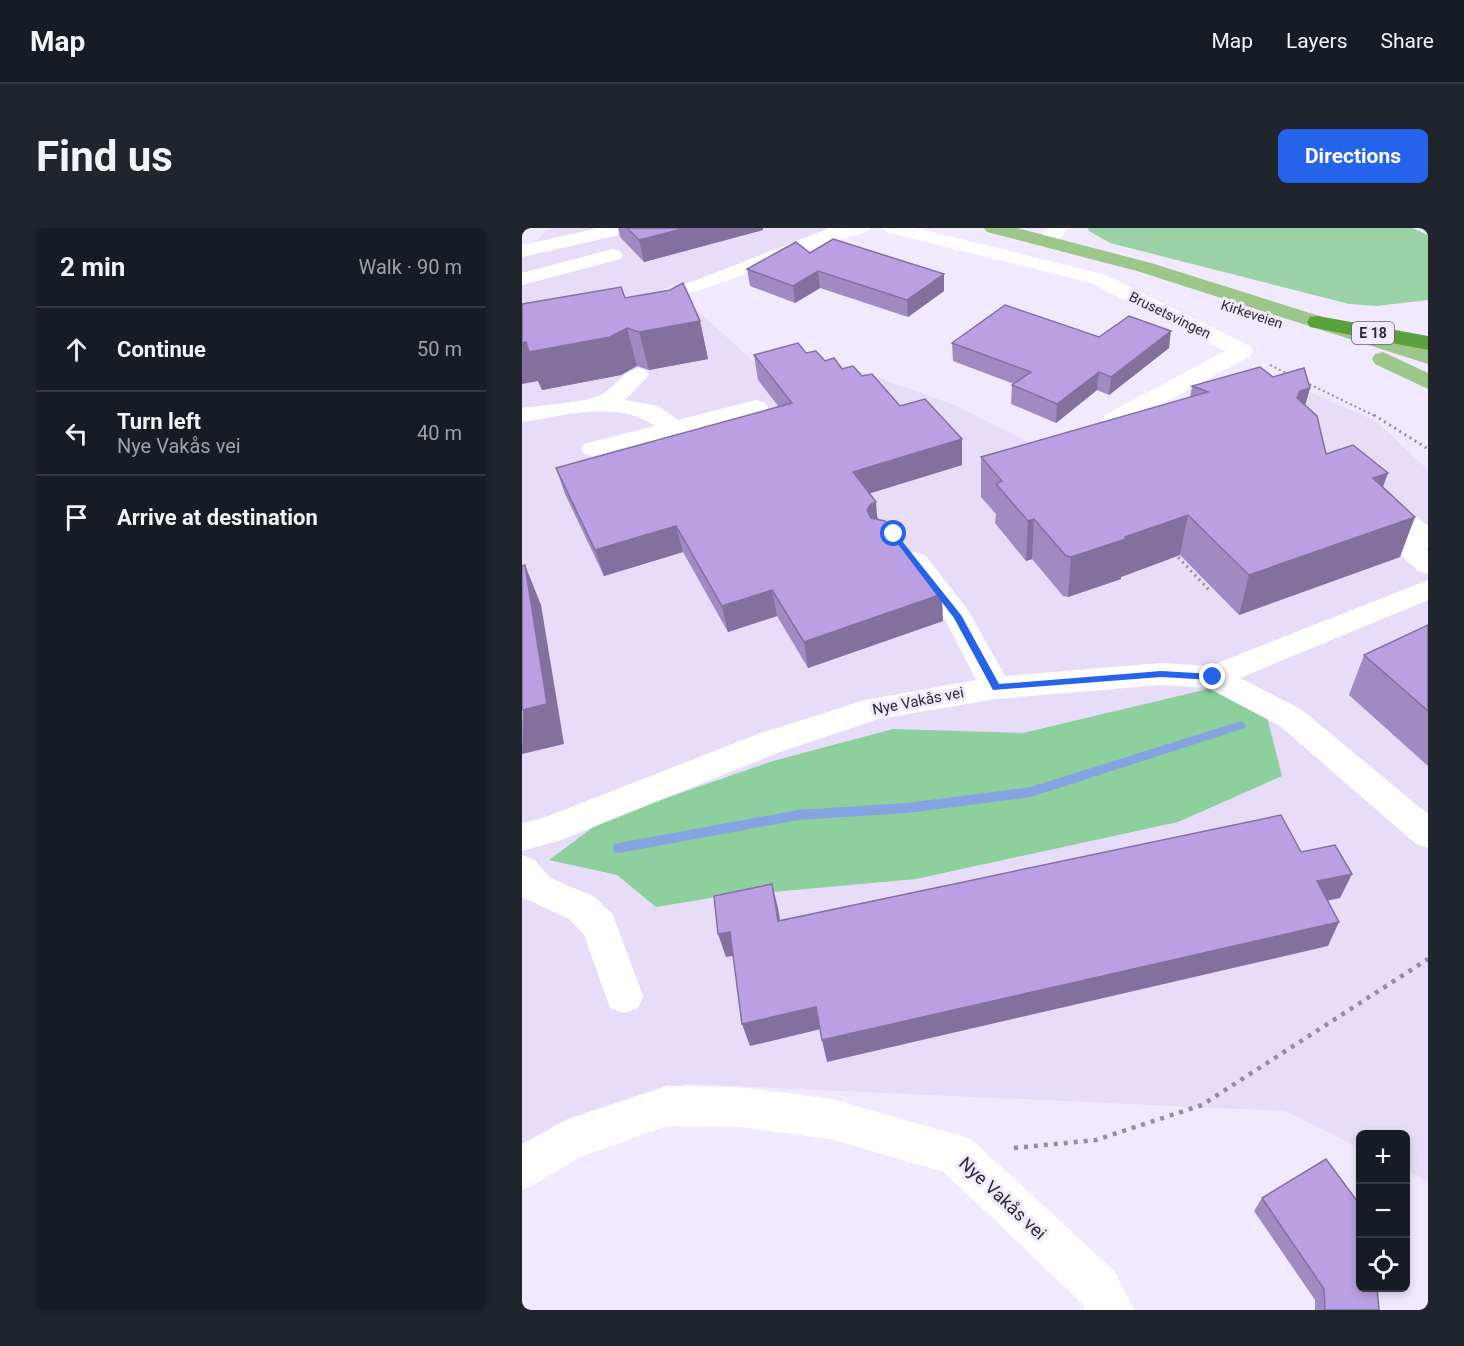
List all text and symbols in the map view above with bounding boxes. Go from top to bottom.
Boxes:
text: Map [30,25,85,58]
text: Map [1211,29,1253,53]
text: Layers [1286,29,1347,53]
text: Share [1380,29,1434,53]
button: Directions [1278,129,1428,183]
text: Find us [36,132,173,181]
text: 2 min [60,252,125,282]
text: Walk · 90 m [359,255,462,279]
street label: Brusetsvingen [1127,288,1213,342]
street label: Kirkeveien [1219,297,1285,331]
road number: E 18 [1352,322,1394,344]
icon: ahead [60,333,93,366]
text: Continue [117,337,206,362]
text: 50 m [417,337,462,361]
text: Turn left [117,409,201,434]
icon: left [60,417,93,450]
text: 40 m [417,421,462,445]
text: Nye Vakås vei [117,434,241,458]
icon: arrive [60,501,93,534]
text: Arrive at destination [117,505,318,530]
route start [880,520,906,546]
route end [1199,663,1225,689]
street label: Nye Vakås vei [871,683,965,719]
map controls [1356,1130,1410,1292]
button: + [1356,1130,1410,1184]
street label: Nye Vakås vei [955,1152,1051,1244]
button: − [1356,1184,1410,1238]
button: locate [1356,1238,1410,1292]

